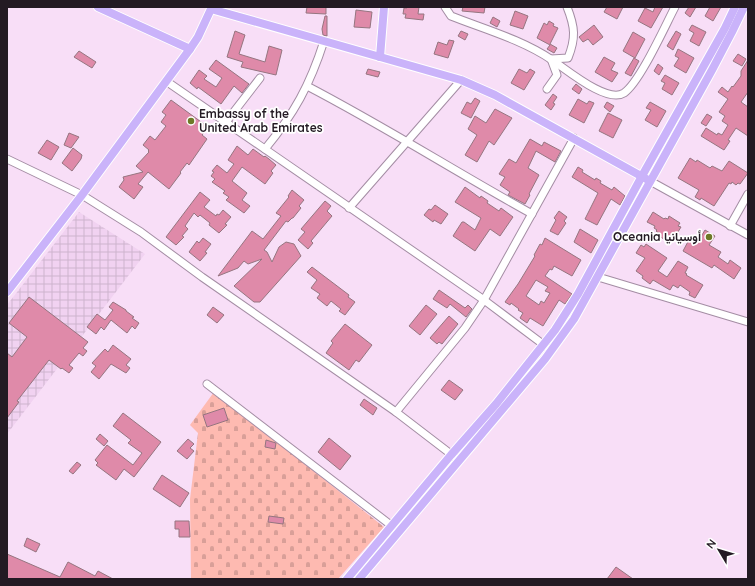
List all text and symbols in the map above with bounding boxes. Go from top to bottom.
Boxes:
place label: Embassy of the United Arab Emirates [199,106,323,135]
marker: Embassy of the United Arab Emirates [186,116,196,126]
place label: Oceania أوسيانيا [613,229,701,245]
marker: Oceania أوسيانيا [704,232,714,242]
north arrow [699,530,739,570]
text: N [703,536,719,551]

